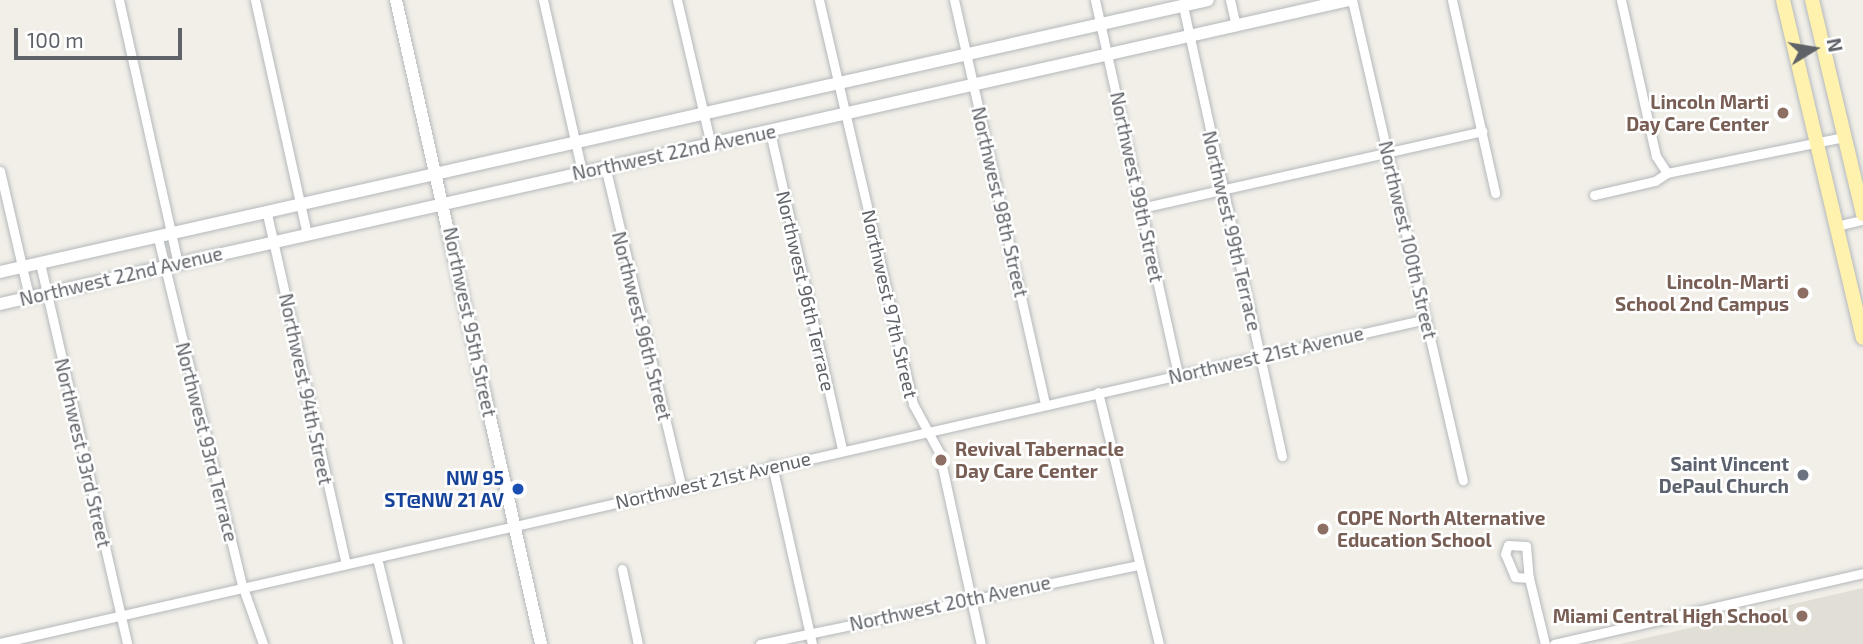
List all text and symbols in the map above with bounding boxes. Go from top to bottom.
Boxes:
scale bar [18,14,186,58]
north arrow [1779,14,1849,84]
text: 100 m [27,27,84,52]
text: N [1823,36,1848,54]
street label: Northwest 99th Street [1106,90,1168,284]
place label: Lincoln Marti Day Care Center [1626,91,1769,135]
street label: Northwest 98th Street [967,105,1033,299]
marker: Lincoln Marti Day Care Center [1775,105,1791,121]
street label: Northwest 22nd Avenue [570,119,778,185]
street label: Northwest 99th Terrace [1198,128,1266,334]
street label: Northwest 100th Street [1374,139,1442,341]
street label: Northwest 96th Terrace [772,188,840,394]
street label: Northwest 97th Street [857,207,923,401]
street label: Northwest 95th Street [439,225,501,419]
street label: Northwest 96th Street [607,229,677,423]
street label: Northwest 22nd Avenue [17,241,225,311]
place label: Lincoln-Marti School 2nd Campus [1615,271,1789,315]
marker: Lincoln-Marti School 2nd Campus [1795,285,1811,301]
street label: Northwest 94th Street [275,291,337,487]
street label: Northwest 21st Avenue [1166,321,1366,389]
street label: Northwest 93rd Terrace [171,340,243,544]
street label: Northwest 93rd Street [50,356,116,550]
place label: Revival Tabernacle Day Care Center [955,438,1125,482]
street label: Northwest 21st Avenue [613,446,813,514]
marker: Revival Tabernacle Day Care Center [933,452,949,468]
place label: Saint Vincent DePaul Church [1658,453,1789,497]
place label: NW 95 ST@NW 21 AV [384,467,504,511]
marker: Saint Vincent DePaul Church [1795,467,1811,483]
marker: NW 95 ST@NW 21 AV [510,481,526,497]
place label: COPE North Alternative Education School [1337,507,1546,551]
marker: COPE North Alternative Education School [1315,521,1331,537]
street label: Northwest 20th Avenue [847,571,1053,635]
place label: Miami Central High School [1552,605,1788,627]
marker: Miami Central High School [1794,608,1810,624]

